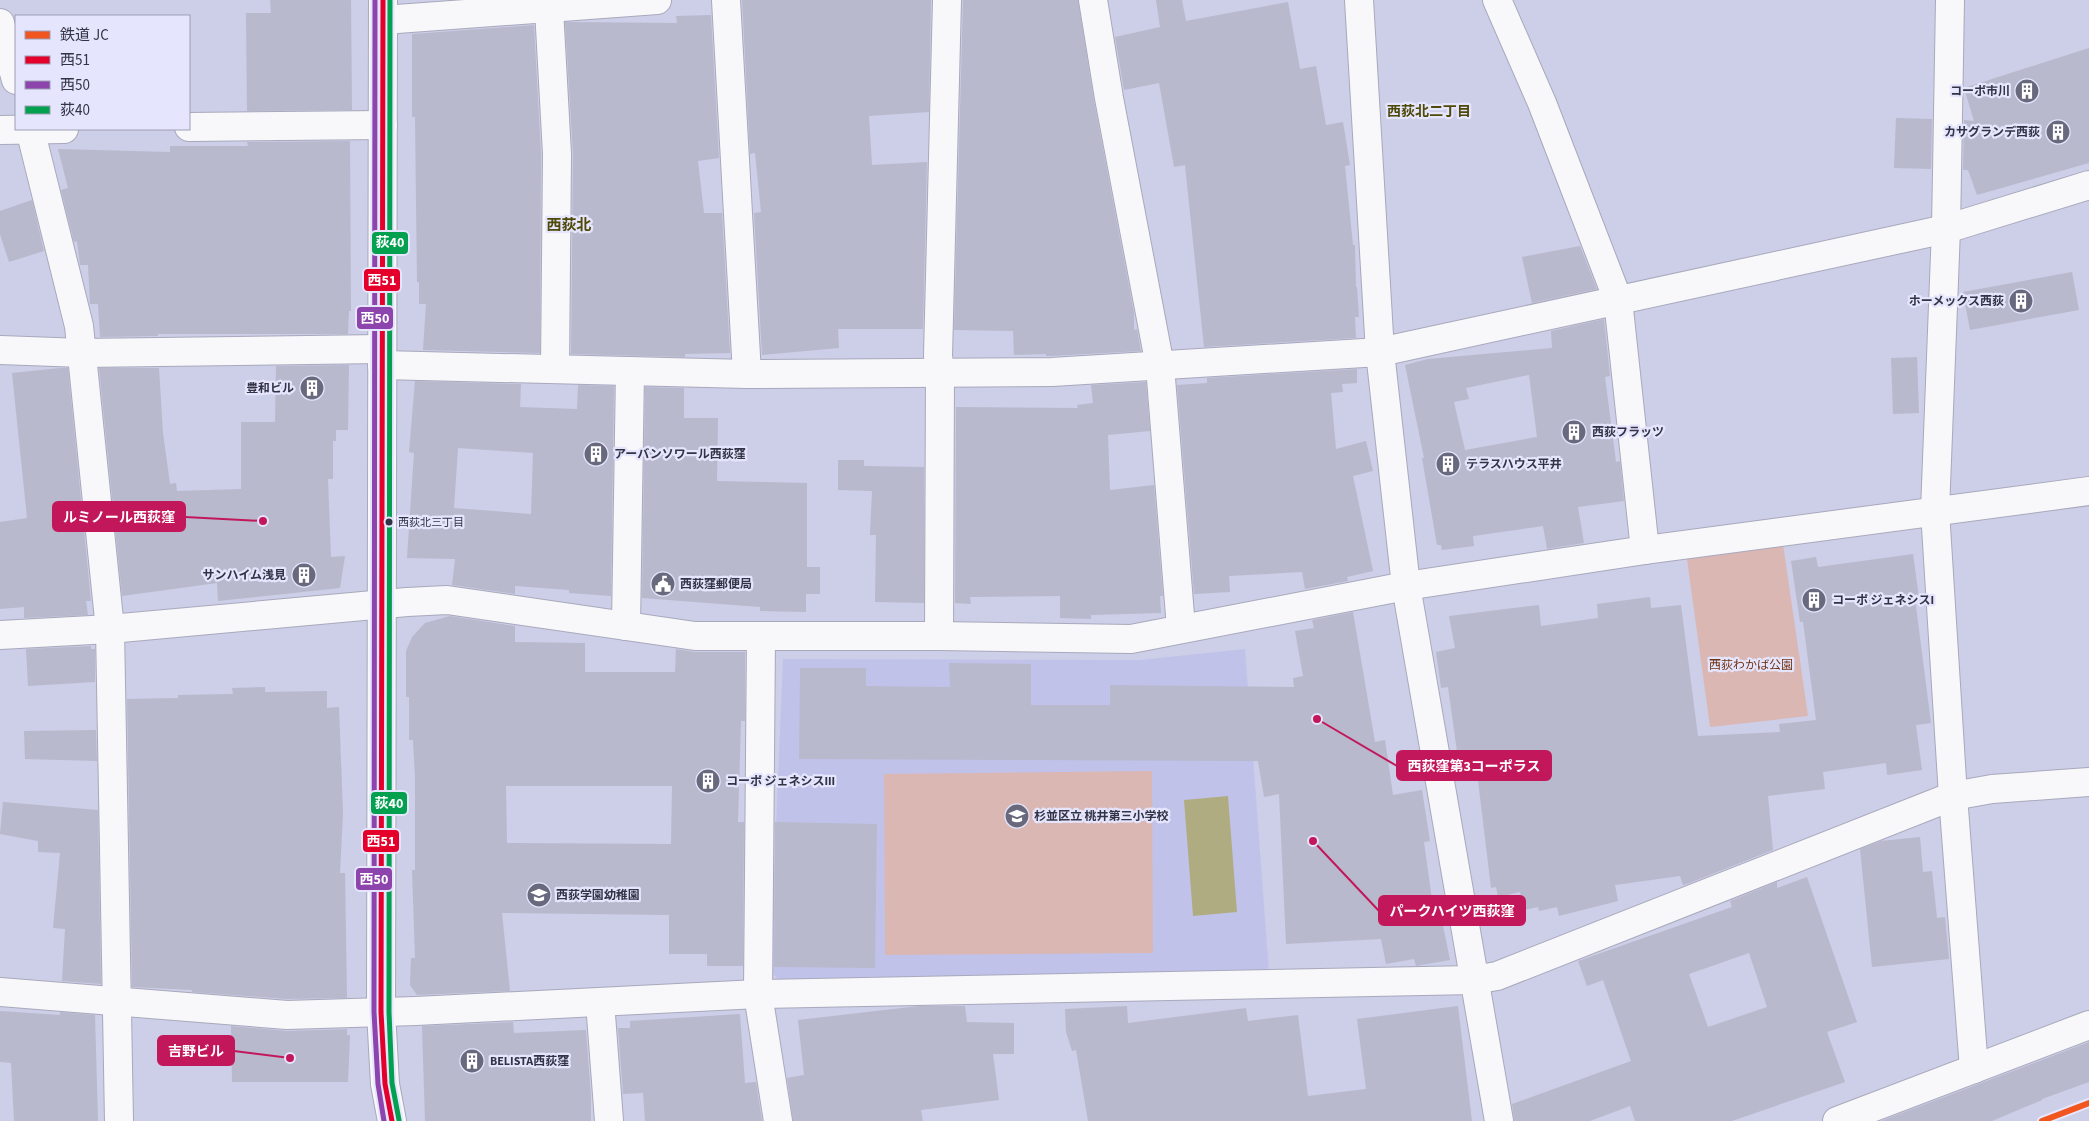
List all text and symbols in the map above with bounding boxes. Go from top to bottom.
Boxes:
legend [15,15,190,130]
text: 鉄道 JC [60,25,109,46]
text: 西51 [60,50,90,71]
text: 西50 [60,75,90,96]
building icon: コーポ市川 [2014,78,2040,104]
place label: コーポ市川 [1950,83,2010,100]
text: 荻40 [60,100,90,121]
district label: 西荻北二丁目 [1387,102,1471,122]
building icon: カサグランデ西荻 [2045,119,2071,145]
place label: カサグランデ西荻 [1944,124,2040,141]
district label: 西荻北 [546,215,592,236]
line badge: 荻40 [371,231,409,255]
text: 荻40 [376,233,404,253]
line badge: 西51 [363,268,401,292]
text: 西51 [368,271,396,291]
building icon: ホーメックス西荻 [2008,288,2034,314]
place label: ホーメックス西荻 [1909,293,2004,310]
line badge: 西50 [356,306,394,330]
text: 西50 [361,309,389,329]
building icon: 豊和ビル [299,375,325,401]
place label: 豊和ビル [246,380,294,397]
building icon: 西荻フラッツ [1561,419,1587,445]
place label: 西荻フラッツ [1592,424,1664,441]
building icon: アーバンソワール西荻窪 [583,441,609,467]
place label: アーバンソワール西荻窪 [614,446,746,463]
building icon: テラスハウス平井 [1435,451,1461,477]
place label: テラスハウス平井 [1466,456,1562,473]
callout: ルミノール西荻窪 [53,502,185,531]
text: ルミノール西荻窪 [63,508,175,528]
place label: 西荻北三丁目 [398,515,464,530]
marker: 西荻北三丁目 [384,517,394,527]
building icon: サンハイム浅見 [291,562,317,588]
place label: サンハイム浅見 [202,567,286,584]
public building icon: 西荻窪郵便局 [650,571,676,597]
place label: 西荻窪郵便局 [680,576,752,593]
building icon: コーポ ジェネシスI [1801,587,1827,613]
place label: コーポ ジェネシスI [1832,592,1934,609]
park label: 西荻わかば公園 [1709,657,1793,674]
callout: 西荻窪第3コーポラス [1397,751,1551,780]
text: 西荻窪第3コーポラス [1407,757,1541,777]
building icon: コーポ ジェネシスIII [695,768,721,794]
place label: コーポ ジェネシスIII [726,773,835,790]
line badge: 荻40 [370,791,408,815]
text: 荻40 [375,794,403,814]
school or university icon: 杉並区立 桃井第三小学校 [1004,803,1030,829]
place label: 杉並区立 桃井第三小学校 [1034,808,1168,825]
line badge: 西51 [362,829,400,853]
text: 西51 [367,832,395,852]
line badge: 西50 [355,867,393,891]
text: 西50 [360,870,388,890]
school or university icon: 西荻学園幼稚園 [526,882,552,908]
place label: 西荻学園幼稚園 [556,887,640,904]
callout: パークハイツ西荻窪 [1379,896,1525,925]
text: パークハイツ西荻窪 [1389,902,1515,922]
callout: 吉野ビル [158,1036,234,1065]
text: 吉野ビル [168,1042,224,1062]
building icon: BELISTA西荻窪 [459,1048,485,1074]
place label: BELISTA西荻窪 [490,1053,569,1070]

